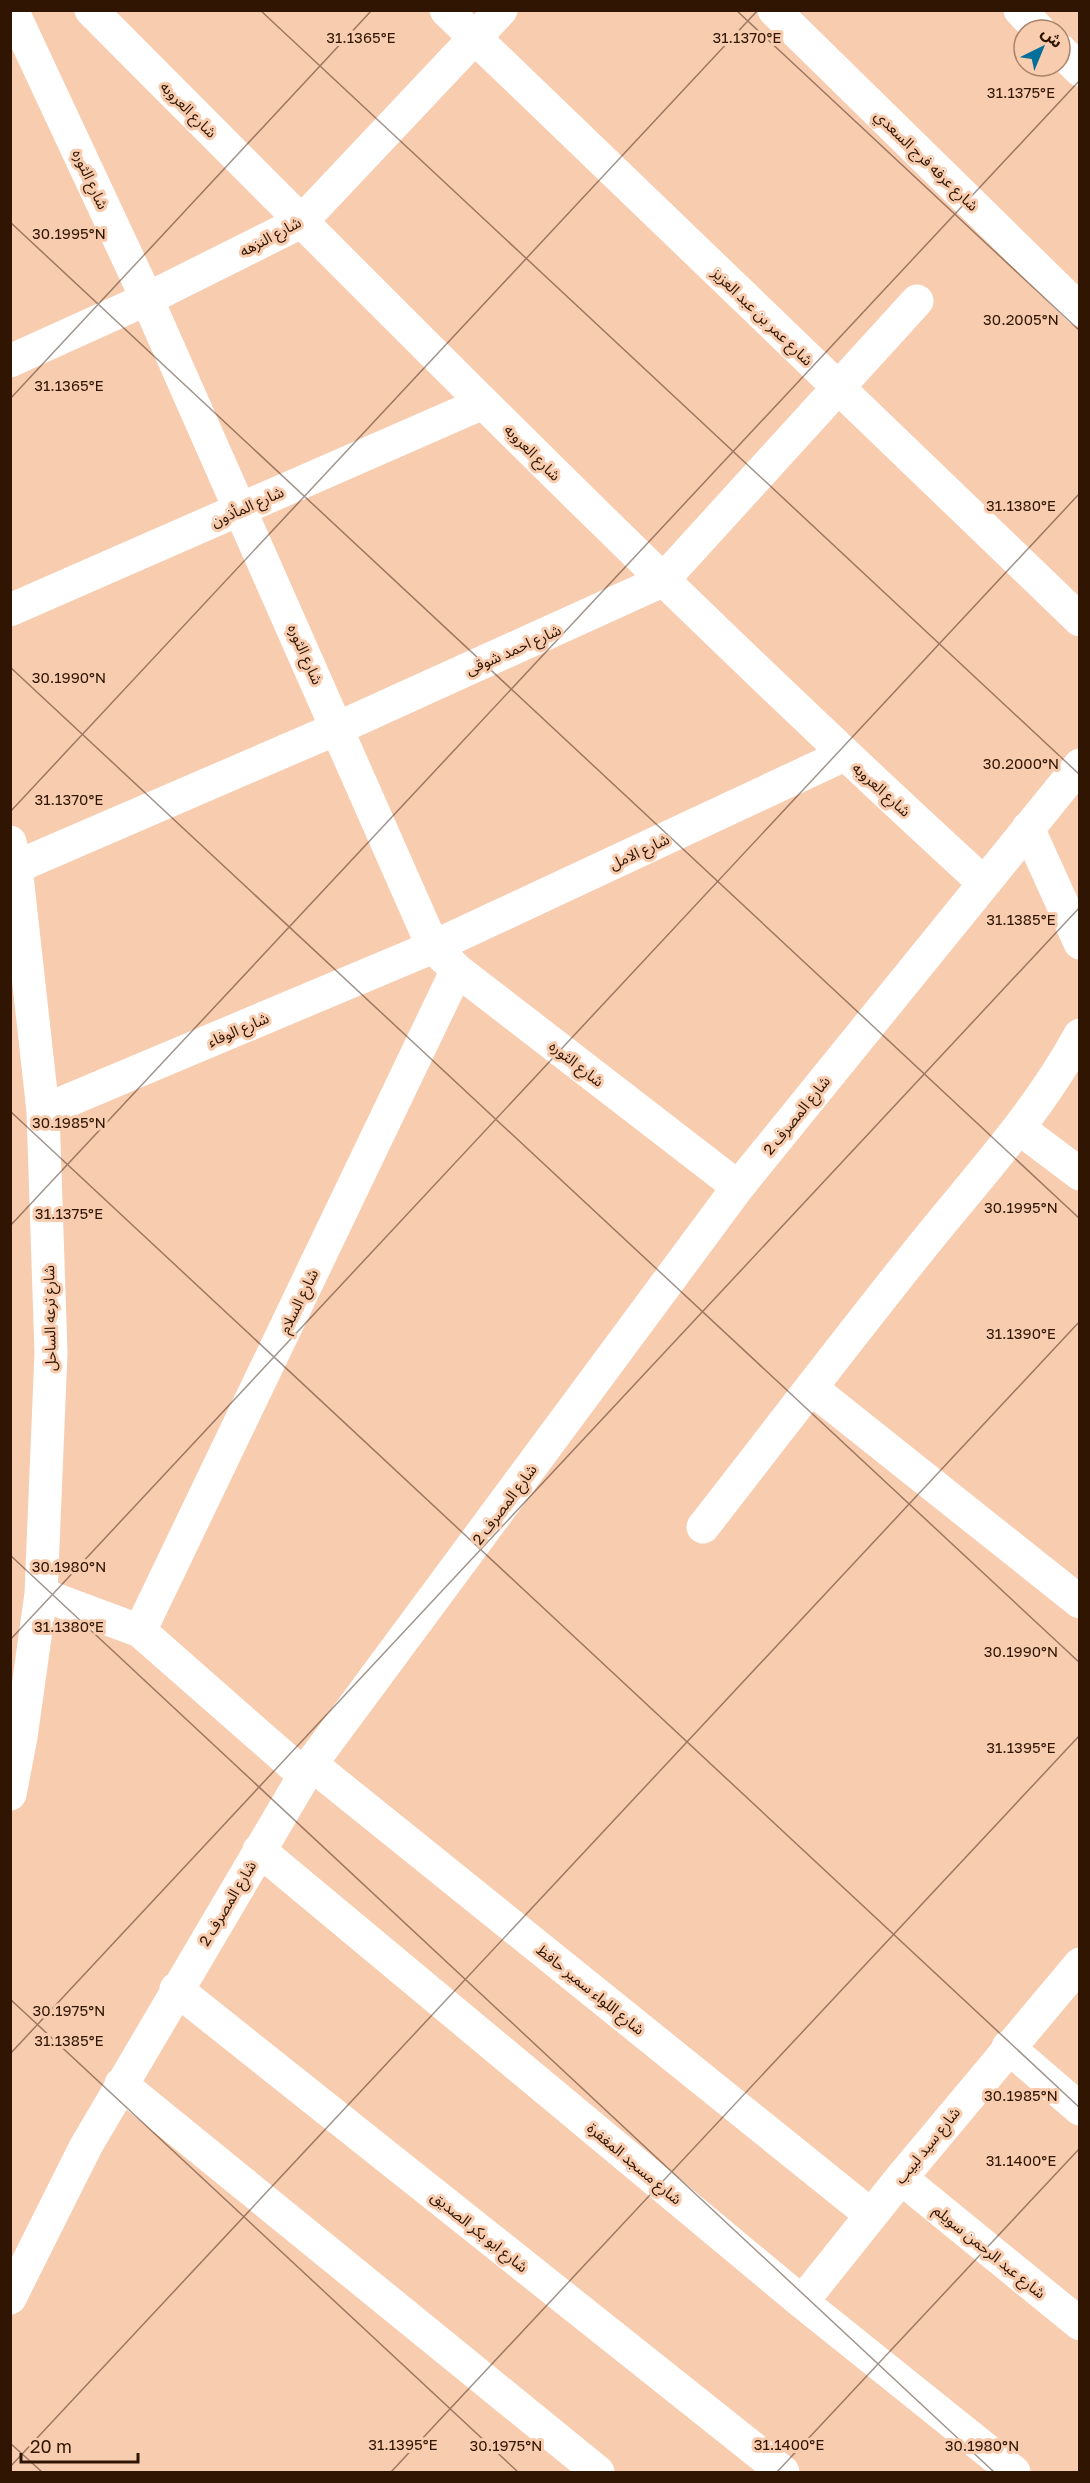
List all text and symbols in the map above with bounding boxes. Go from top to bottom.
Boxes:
north arrow [1012,18,1072,78]
text: ش [1037,22,1067,52]
text: 31.1365°E [326,28,396,46]
text: 31.1370°E [713,28,781,46]
street label: شارع العروبه [154,77,221,144]
text: 31.1375°E [987,83,1055,101]
street label: شارع عرفه فرج السعدي [869,106,983,217]
street label: شارع الثوره [66,146,113,214]
street label: شارع النزهه [236,212,306,263]
text: 30.1995°N [32,224,106,242]
street label: شارع عمر بن عبد العزيز [705,263,817,372]
text: 30.2005°N [983,310,1059,328]
text: 31.1365°E [34,376,104,394]
street label: شارع العروبه [498,420,565,487]
street label: شارع المأذون [208,482,288,534]
text: 31.1380°E [986,496,1056,514]
street label: شارع احمد شوقى [463,620,565,682]
street label: شارع الثوره [281,621,327,689]
text: 30.1990°N [32,668,106,686]
text: 30.2000°N [983,754,1059,772]
street label: شارع العروبه [846,758,915,823]
text: 31.1370°E [35,790,103,808]
street label: شارع الامل [606,829,674,876]
text: 31.1385°E [986,910,1056,928]
street label: شارع الوفاء [205,1008,273,1054]
street label: شارع الثوره [544,1036,608,1093]
street label: شارع المصرف 2 [759,1072,836,1161]
text: 30.1985°N [32,1113,106,1131]
text: 30.1995°N [984,1198,1058,1216]
text: 31.1375°E [35,1204,103,1222]
street label: شارع ترعه الساحل [39,1265,63,1371]
street label: شارع السلام [275,1266,325,1338]
text: 31.1390°E [986,1324,1056,1342]
street label: شارع المصرف 2 [468,1460,543,1550]
text: 30.1980°N [32,1557,106,1575]
text: 31.1380°E [34,1617,104,1635]
text: 30.1990°N [984,1642,1058,1660]
text: 31.1395°E [986,1738,1056,1756]
street label: شارع المصرف 2 [195,1857,263,1951]
street label: شارع اللواء سمير حافظ [531,1940,649,2041]
text: 30.1975°N [33,2001,105,2019]
text: 31.1385°E [34,2031,104,2049]
text: 30.1985°N [984,2086,1058,2104]
street label: شارع سيد لبيب [891,2103,967,2189]
street label: شارع مسجد المغفرة [582,2118,686,2211]
text: 31.1400°E [986,2151,1056,2169]
street label: شارع ابو بكر الصديق [426,2187,532,2279]
street label: شارع عبد الرحمن سويلم [928,2200,1050,2305]
scale bar [21,2426,138,2464]
text: 20 m [30,2435,72,2457]
text: 31.1395°E [368,2435,438,2453]
text: 31.1400°E [754,2435,824,2453]
text: 30.1975°N [470,2436,542,2454]
text: 30.1980°N [945,2436,1019,2454]

